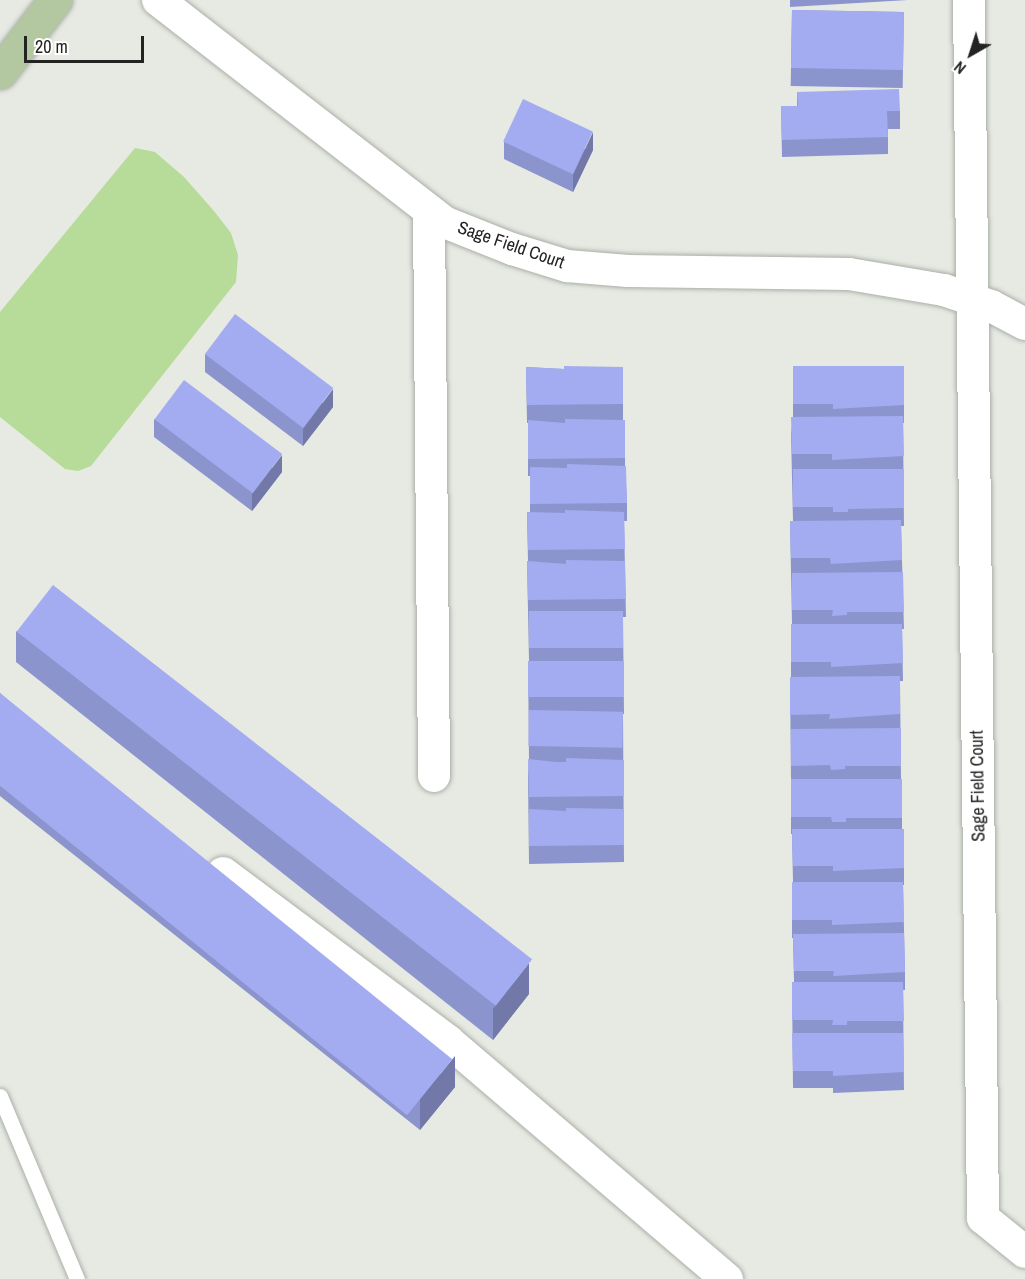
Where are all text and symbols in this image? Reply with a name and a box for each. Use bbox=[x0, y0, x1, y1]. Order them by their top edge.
scale bar bbox=[27, 24, 147, 62]
north arrow bbox=[941, 24, 1001, 84]
text: 20 m bbox=[35, 34, 68, 59]
text: N bbox=[949, 56, 970, 80]
street label: Sage Field Court bbox=[455, 217, 567, 273]
street label: Sage Field Court bbox=[966, 730, 990, 842]

